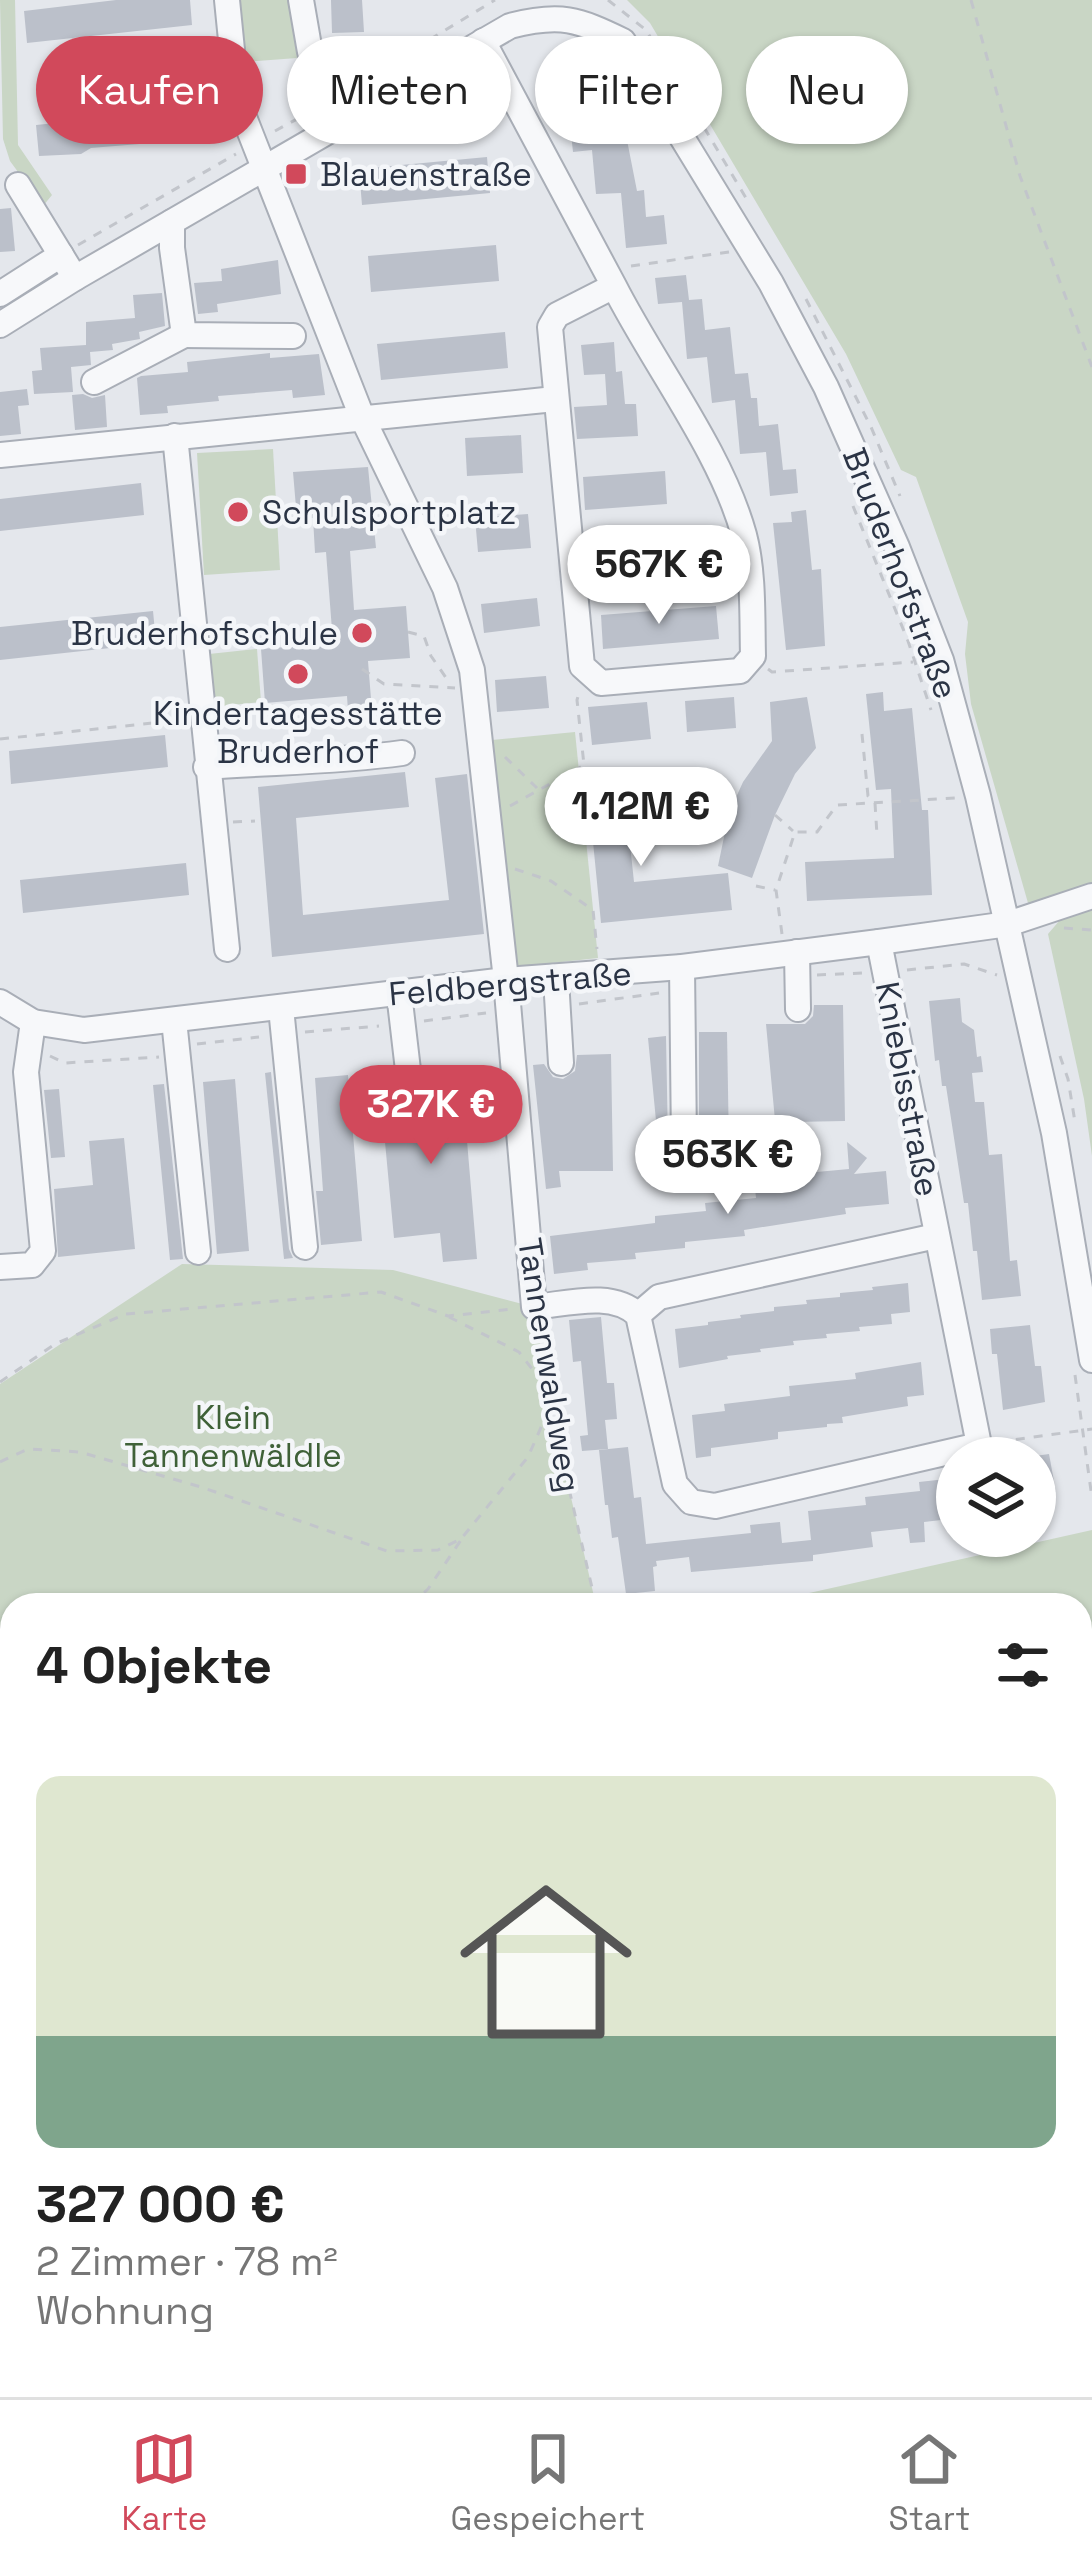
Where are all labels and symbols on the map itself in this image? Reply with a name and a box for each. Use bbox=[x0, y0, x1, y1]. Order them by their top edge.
place label: Blauenstraße bbox=[320, 154, 532, 196]
marker: Blauenstraße bbox=[283, 161, 309, 187]
street label: Bruderhofstraße bbox=[833, 442, 967, 705]
place label: Schulsportplatz bbox=[262, 492, 517, 534]
marker: Schulsportplatz bbox=[225, 499, 251, 525]
pin: 567K € bbox=[561, 525, 757, 627]
place label: Bruderhofschule bbox=[71, 613, 338, 655]
marker: Bruderhofschule bbox=[349, 620, 375, 646]
marker: Kindertagesstätte Bruderhof bbox=[285, 661, 311, 687]
place label: Kindertagesstätte Bruderhof bbox=[153, 693, 443, 773]
pin: 1.12M € bbox=[530, 767, 752, 869]
street label: Feldbergstraße bbox=[387, 952, 633, 1016]
street label: Kniebisstraße bbox=[866, 978, 948, 1200]
pin: 327K € bbox=[333, 1065, 529, 1167]
pin: 563K € bbox=[630, 1115, 826, 1217]
street label: Tannenwaldweg bbox=[508, 1235, 590, 1495]
park label: Klein Tannenwäldle bbox=[124, 1397, 342, 1477]

